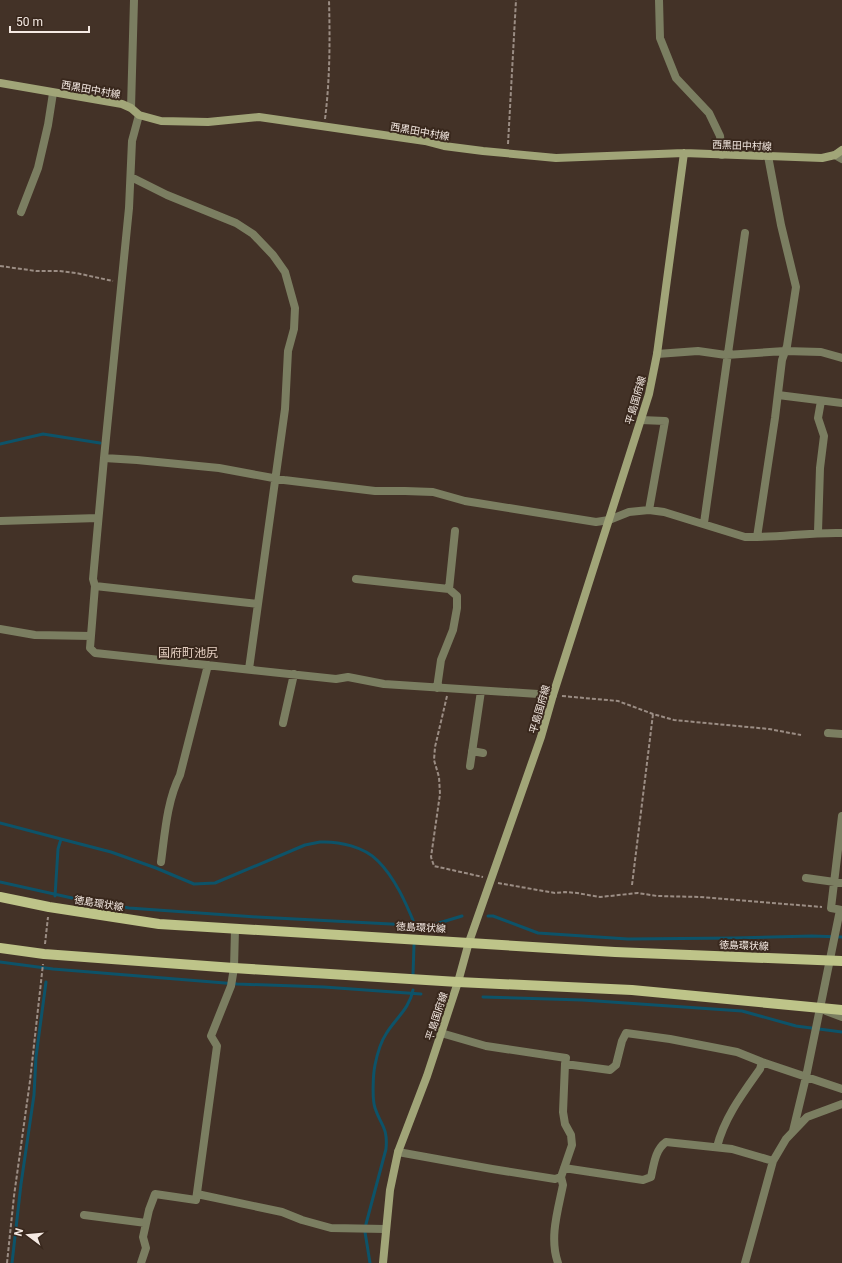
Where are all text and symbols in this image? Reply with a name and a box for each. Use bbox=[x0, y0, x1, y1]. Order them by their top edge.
scale bar bbox=[10, 8, 89, 34]
text: 50 m bbox=[16, 15, 43, 29]
street label: 西黒田中村線 bbox=[60, 79, 121, 100]
street label: 西黒田中村線 bbox=[389, 121, 450, 142]
street label: 西黒田中村線 bbox=[712, 139, 772, 152]
street label: 平島国府線 bbox=[623, 375, 648, 426]
district label: 国府町池尻 bbox=[158, 646, 218, 660]
street label: 平島国府線 bbox=[527, 684, 552, 735]
street label: 徳島環状線 bbox=[73, 894, 124, 913]
street label: 徳島環状線 bbox=[396, 921, 446, 934]
street label: 徳島環状線 bbox=[719, 939, 769, 952]
street label: 平島国府線 bbox=[424, 991, 449, 1042]
north arrow bbox=[8, 1215, 48, 1255]
text: N bbox=[12, 1227, 26, 1238]

